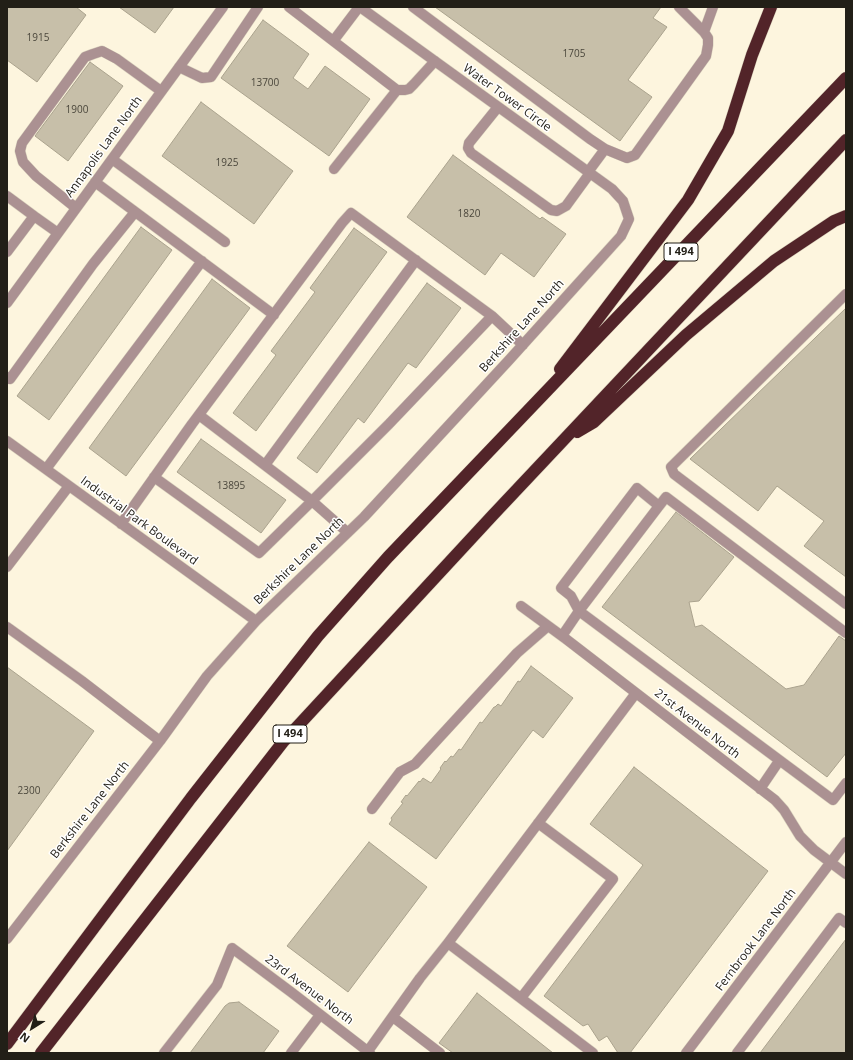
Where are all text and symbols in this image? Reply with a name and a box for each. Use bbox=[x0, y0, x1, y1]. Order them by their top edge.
house number: 1915 bbox=[27, 32, 49, 44]
house number: 1705 bbox=[563, 48, 585, 60]
street label: Water Tower Circle bbox=[460, 61, 554, 135]
house number: 13700 bbox=[251, 77, 279, 89]
street label: Annapolis Lane North bbox=[63, 94, 145, 200]
house number: 1900 bbox=[66, 104, 88, 116]
house number: 1925 bbox=[216, 157, 238, 169]
house number: 1820 bbox=[458, 208, 480, 220]
road number: I 494 bbox=[664, 243, 698, 261]
street label: Berkshire Lane North bbox=[477, 277, 567, 375]
street label: Industrial Park Boulevard bbox=[78, 474, 200, 568]
house number: 13895 bbox=[217, 480, 245, 492]
street label: Berkshire Lane North bbox=[251, 514, 347, 608]
street label: 21st Avenue North bbox=[651, 686, 743, 762]
road number: I 494 bbox=[273, 725, 307, 743]
street label: Berkshire Lane North bbox=[48, 758, 132, 862]
house number: 2300 bbox=[18, 785, 40, 797]
street label: Fernbrook Lane North bbox=[713, 886, 799, 994]
street label: 23rd Avenue North bbox=[262, 952, 356, 1028]
north arrow bbox=[12, 1008, 52, 1048]
text: N bbox=[16, 1029, 33, 1047]

